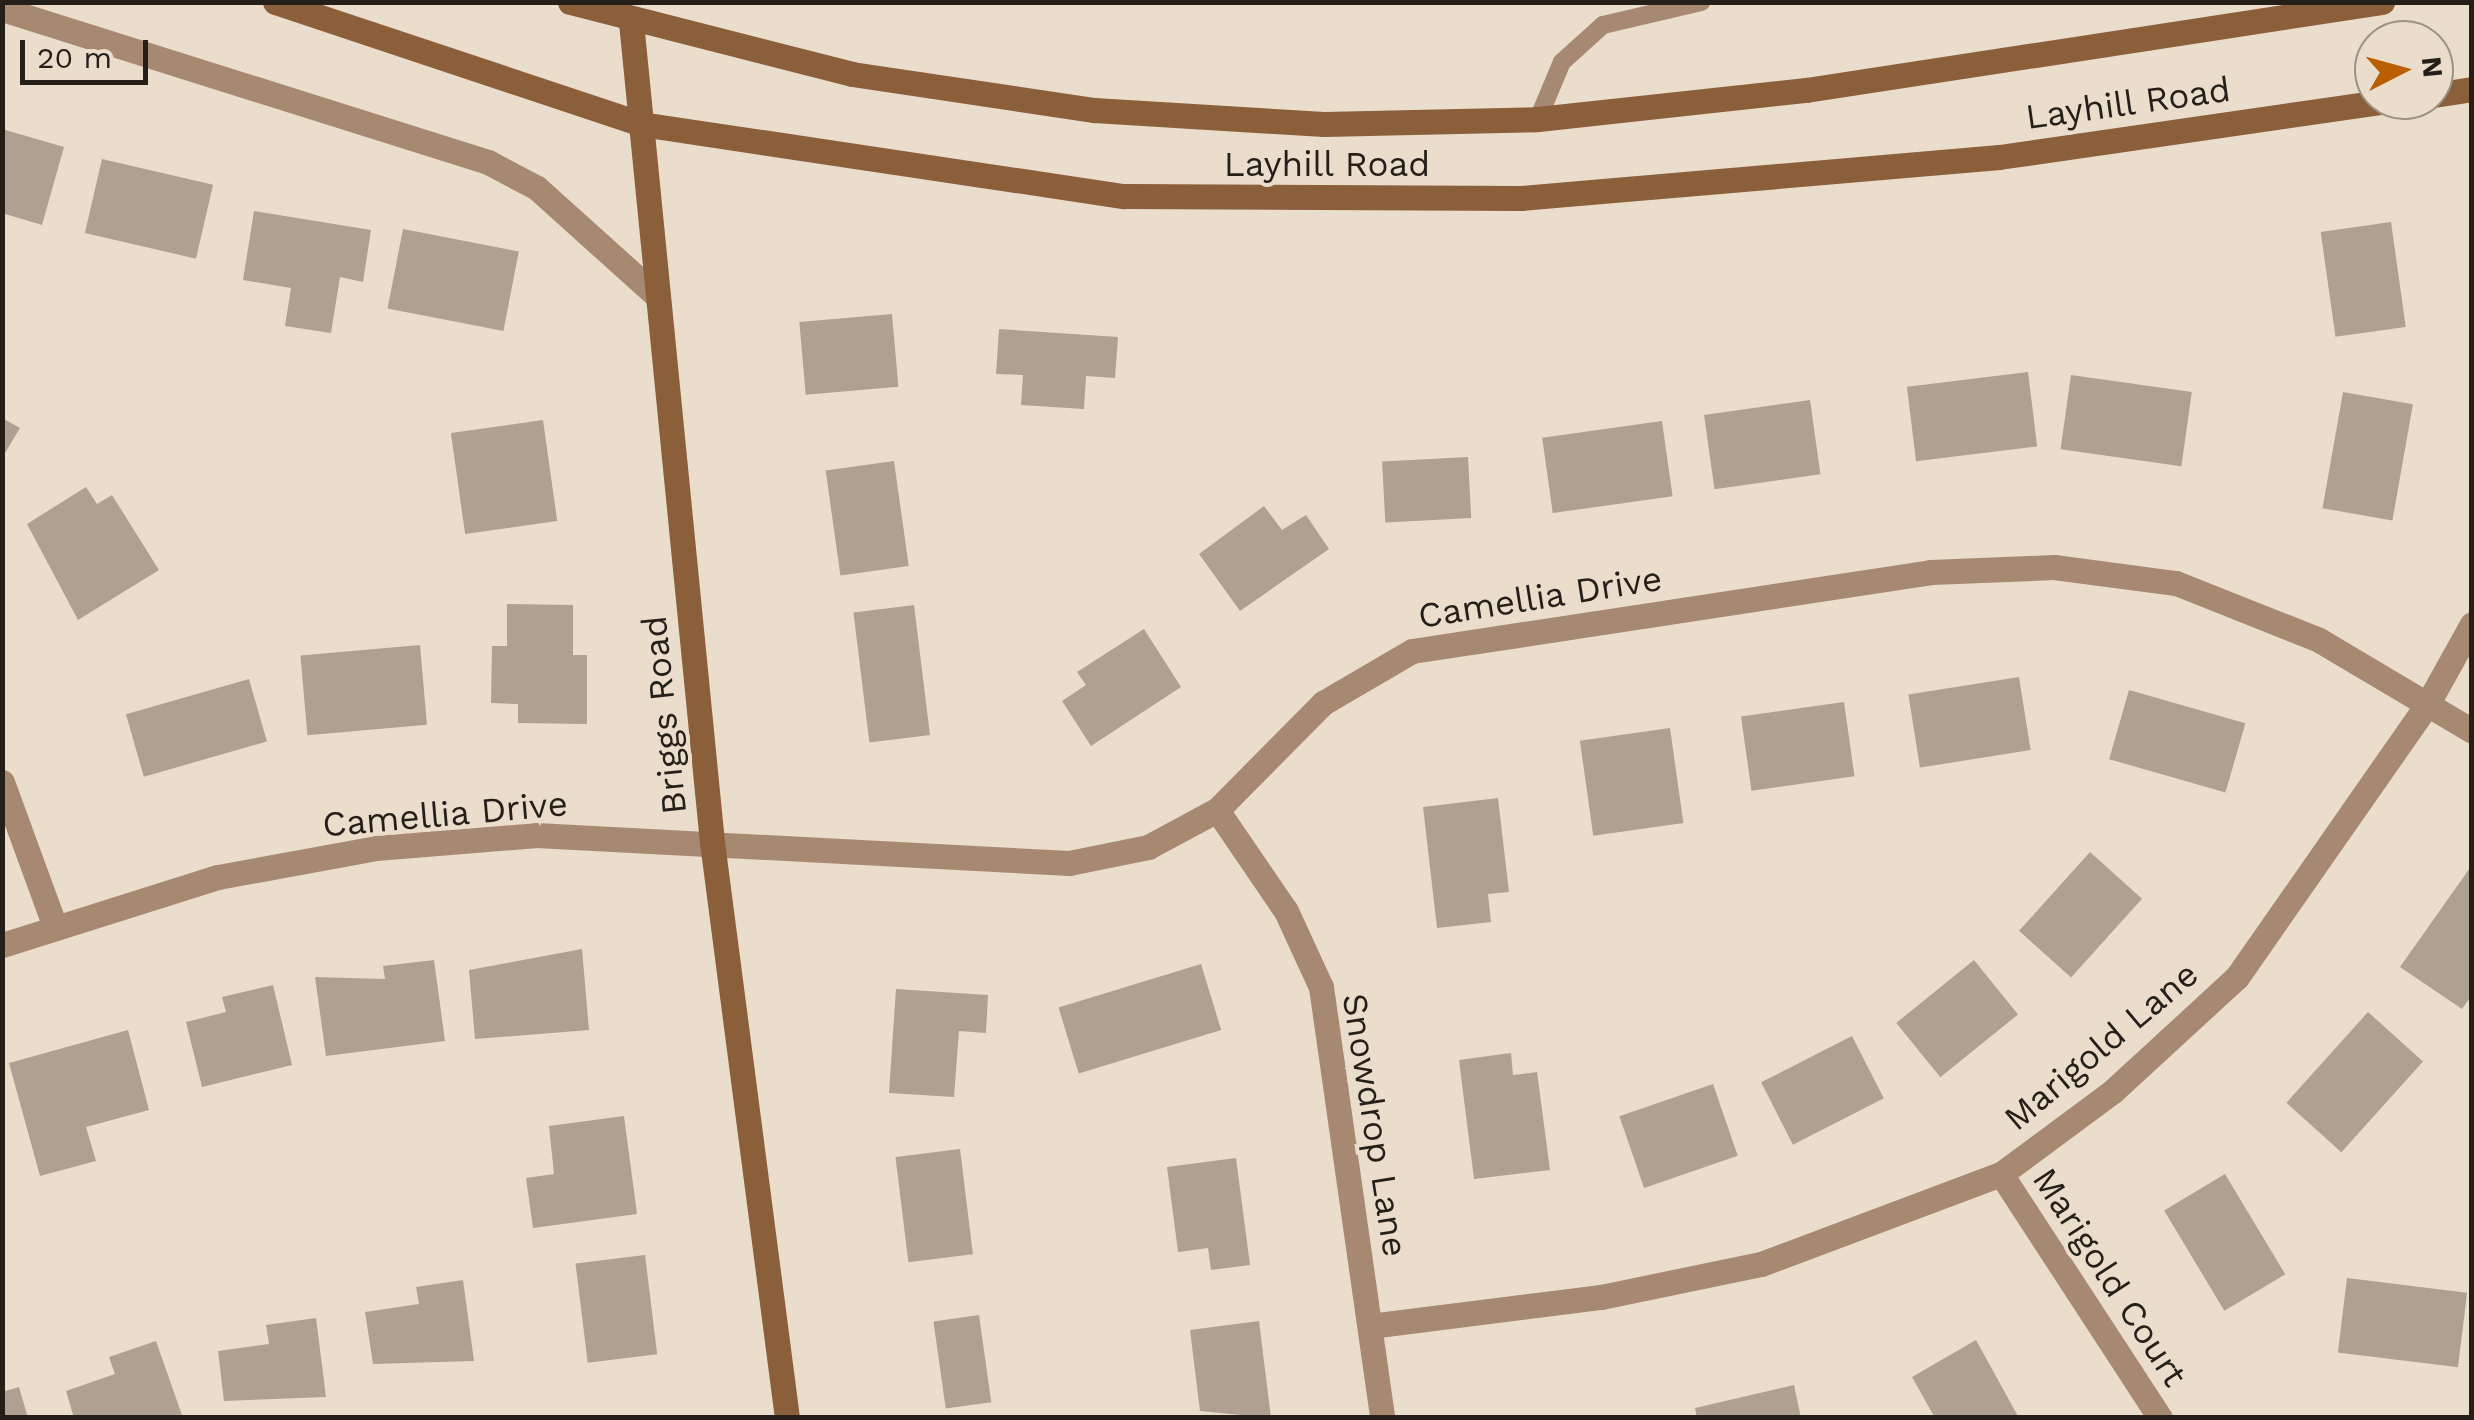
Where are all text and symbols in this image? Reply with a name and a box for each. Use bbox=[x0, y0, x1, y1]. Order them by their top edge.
scale bar bbox=[25, 20, 152, 82]
north arrow bbox=[2354, 20, 2454, 120]
text: 20 m bbox=[37, 40, 112, 75]
text: N bbox=[2415, 55, 2450, 79]
street label: Layhill Road bbox=[2022, 68, 2234, 138]
street label: Layhill Road bbox=[1223, 143, 1431, 185]
street label: Camellia Drive bbox=[1415, 557, 1665, 637]
street label: Briggs Road bbox=[633, 614, 695, 816]
street label: Camellia Drive bbox=[320, 782, 570, 846]
street label: Marigold Lane bbox=[1996, 953, 2206, 1139]
street label: Snowdrop Lane bbox=[1333, 990, 1417, 1260]
street label: Marigold Court bbox=[2024, 1160, 2196, 1394]

